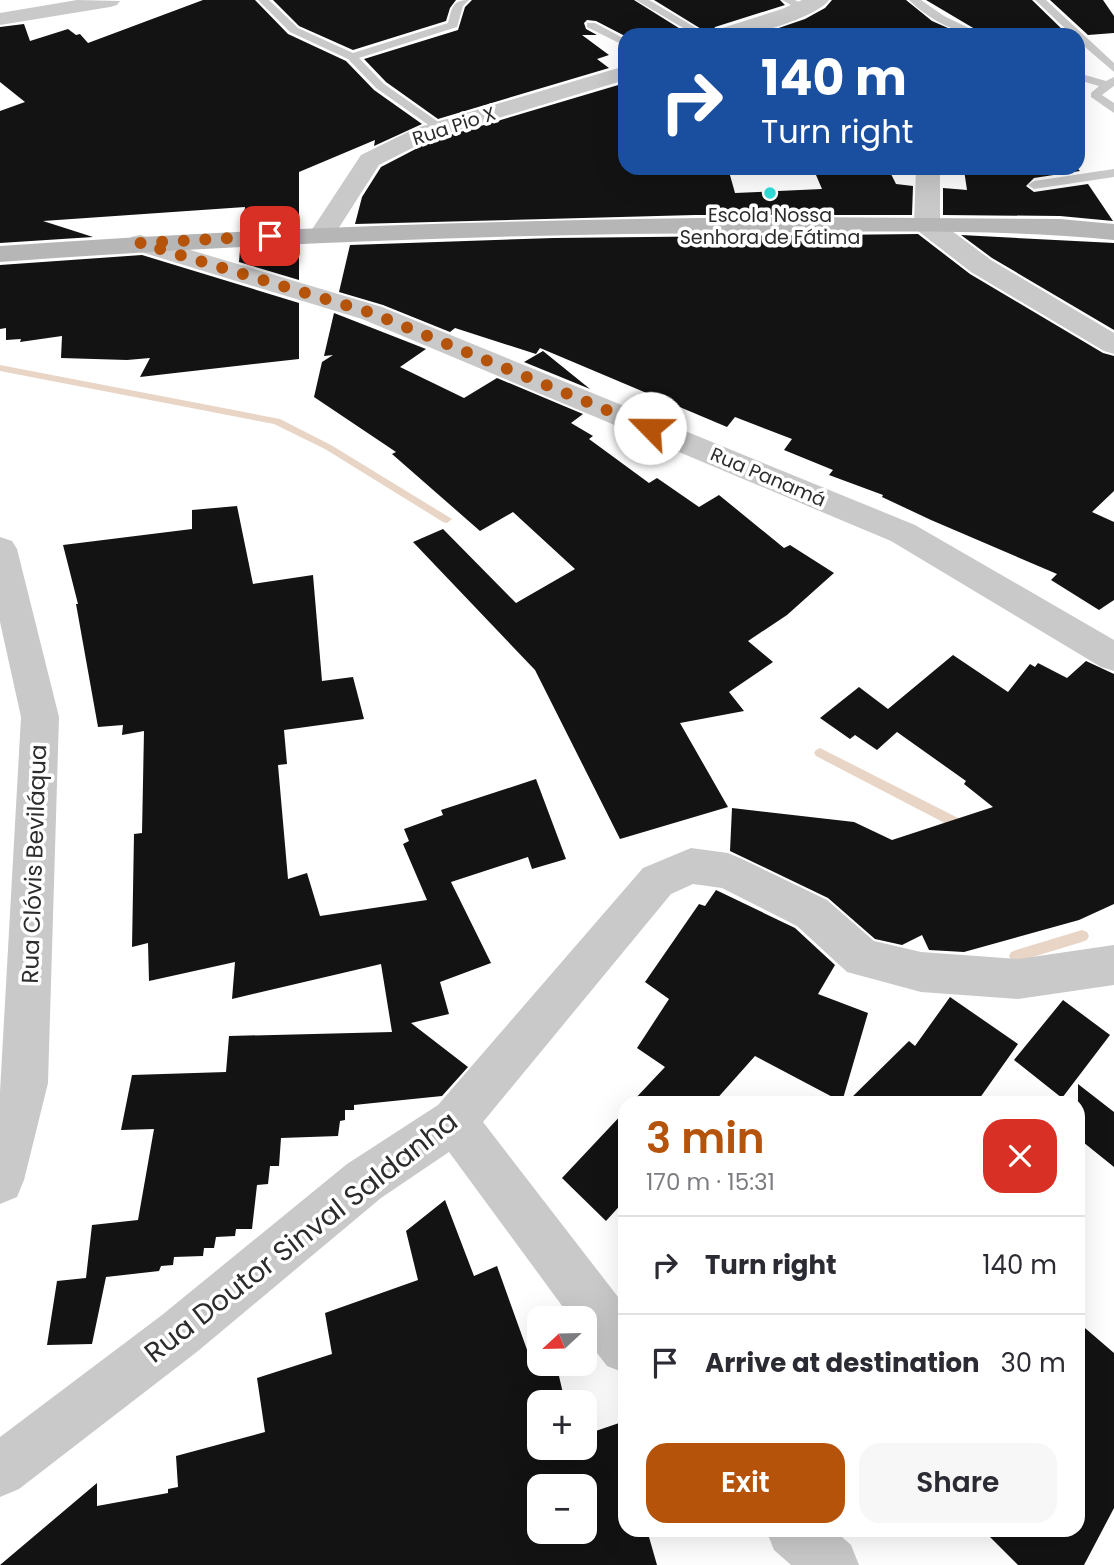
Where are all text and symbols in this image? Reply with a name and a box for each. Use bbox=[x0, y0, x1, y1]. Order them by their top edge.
text: 140 m bbox=[761, 44, 907, 112]
icon: right bbox=[646, 56, 737, 147]
street label: Rua Pio X bbox=[409, 100, 499, 152]
text: Turn right bbox=[761, 109, 913, 154]
marker: Escola Nossa Senhora de Fátima bbox=[762, 185, 778, 201]
place label: Escola Nossa Senhora de Fátima bbox=[680, 202, 860, 251]
pin bbox=[240, 206, 300, 266]
icon: arrive bbox=[251, 217, 289, 255]
position arrow bbox=[613, 391, 687, 465]
street label: Rua Panamá bbox=[706, 441, 830, 513]
street label: Rua Clóvis Beviláqua bbox=[14, 744, 54, 984]
street label: Rua Doutor Sinval Saldanha bbox=[136, 1102, 466, 1372]
text: 3 min bbox=[646, 1109, 765, 1168]
button: close bbox=[983, 1119, 1057, 1193]
text: 170 m · 15:31 bbox=[646, 1166, 775, 1198]
icon: right bbox=[646, 1246, 684, 1284]
text: Turn right bbox=[705, 1247, 837, 1283]
text: 140 m bbox=[982, 1247, 1057, 1283]
north arrow bbox=[527, 1306, 597, 1376]
map controls bbox=[527, 1306, 597, 1544]
icon: arrive bbox=[646, 1344, 684, 1382]
text: Arrive at destination bbox=[705, 1345, 980, 1381]
text: 30 m bbox=[1001, 1345, 1066, 1381]
button: + bbox=[527, 1390, 597, 1460]
button: Exit bbox=[646, 1443, 845, 1523]
button: Share bbox=[859, 1443, 1057, 1523]
button: − bbox=[527, 1474, 597, 1544]

